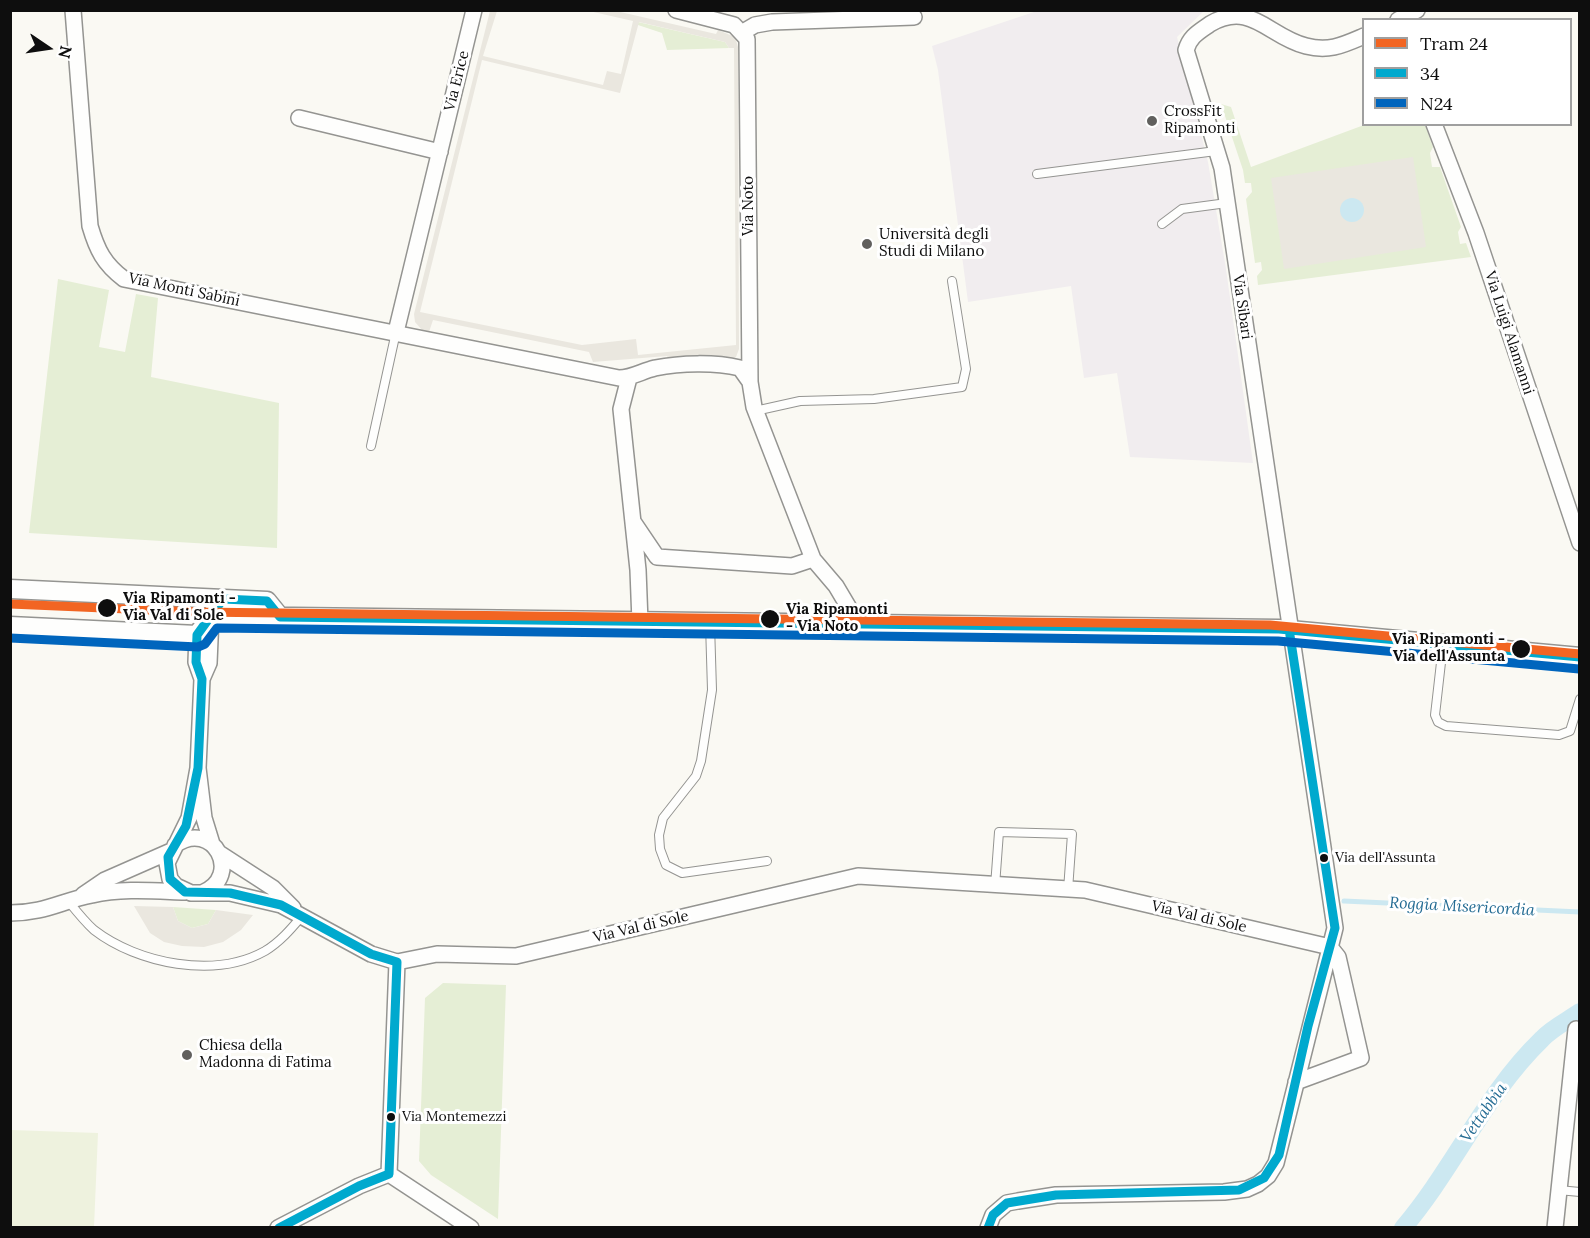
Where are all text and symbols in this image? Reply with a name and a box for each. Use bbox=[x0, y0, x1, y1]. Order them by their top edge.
north arrow bbox=[18, 18, 78, 78]
legend bbox=[1362, 18, 1572, 126]
text: Tram 24 bbox=[1420, 32, 1488, 55]
text: N bbox=[54, 44, 77, 60]
street label: Via Erice bbox=[441, 49, 473, 113]
text: 34 bbox=[1420, 62, 1440, 85]
text: N24 bbox=[1420, 92, 1453, 115]
place label: CrossFit Ripamonti bbox=[1164, 103, 1236, 138]
marker: CrossFit Ripamonti bbox=[1145, 114, 1159, 128]
street label: Via Noto bbox=[740, 176, 758, 236]
place label: Università degli Studi di Milano bbox=[879, 226, 989, 261]
marker: Università degli Studi di Milano bbox=[860, 237, 874, 251]
street label: Via Monti Sabini bbox=[127, 269, 241, 311]
street label: Via Luigi Alamanni bbox=[1481, 269, 1537, 397]
street label: Via Sibari bbox=[1229, 273, 1255, 341]
place label: Via Ripamonti - Via Val di Sole bbox=[123, 590, 236, 625]
marker: Via Ripamonti - Via Val di Sole bbox=[96, 597, 118, 619]
place label: Via Ripamonti - Via Noto bbox=[786, 601, 888, 636]
marker: Via Ripamonti - Via Noto bbox=[759, 608, 781, 630]
place label: Via Ripamonti - Via dell'Assunta bbox=[1392, 631, 1505, 666]
marker: Via Ripamonti - Via dell'Assunta bbox=[1510, 638, 1532, 660]
place label: Via dell'Assunta bbox=[1335, 850, 1436, 866]
marker: Via dell'Assunta bbox=[1318, 852, 1330, 864]
water label: Roggia Misericordia bbox=[1389, 894, 1535, 920]
street label: Via Val di Sole bbox=[1150, 897, 1248, 937]
street label: Via Val di Sole bbox=[592, 907, 690, 947]
place label: Chiesa della Madonna di Fatima bbox=[199, 1037, 332, 1072]
marker: Chiesa della Madonna di Fatima bbox=[180, 1048, 194, 1062]
water label: Vettabbia bbox=[1457, 1080, 1511, 1146]
place label: Via Montemezzi bbox=[402, 1109, 506, 1125]
marker: Via Montemezzi bbox=[385, 1111, 397, 1123]

